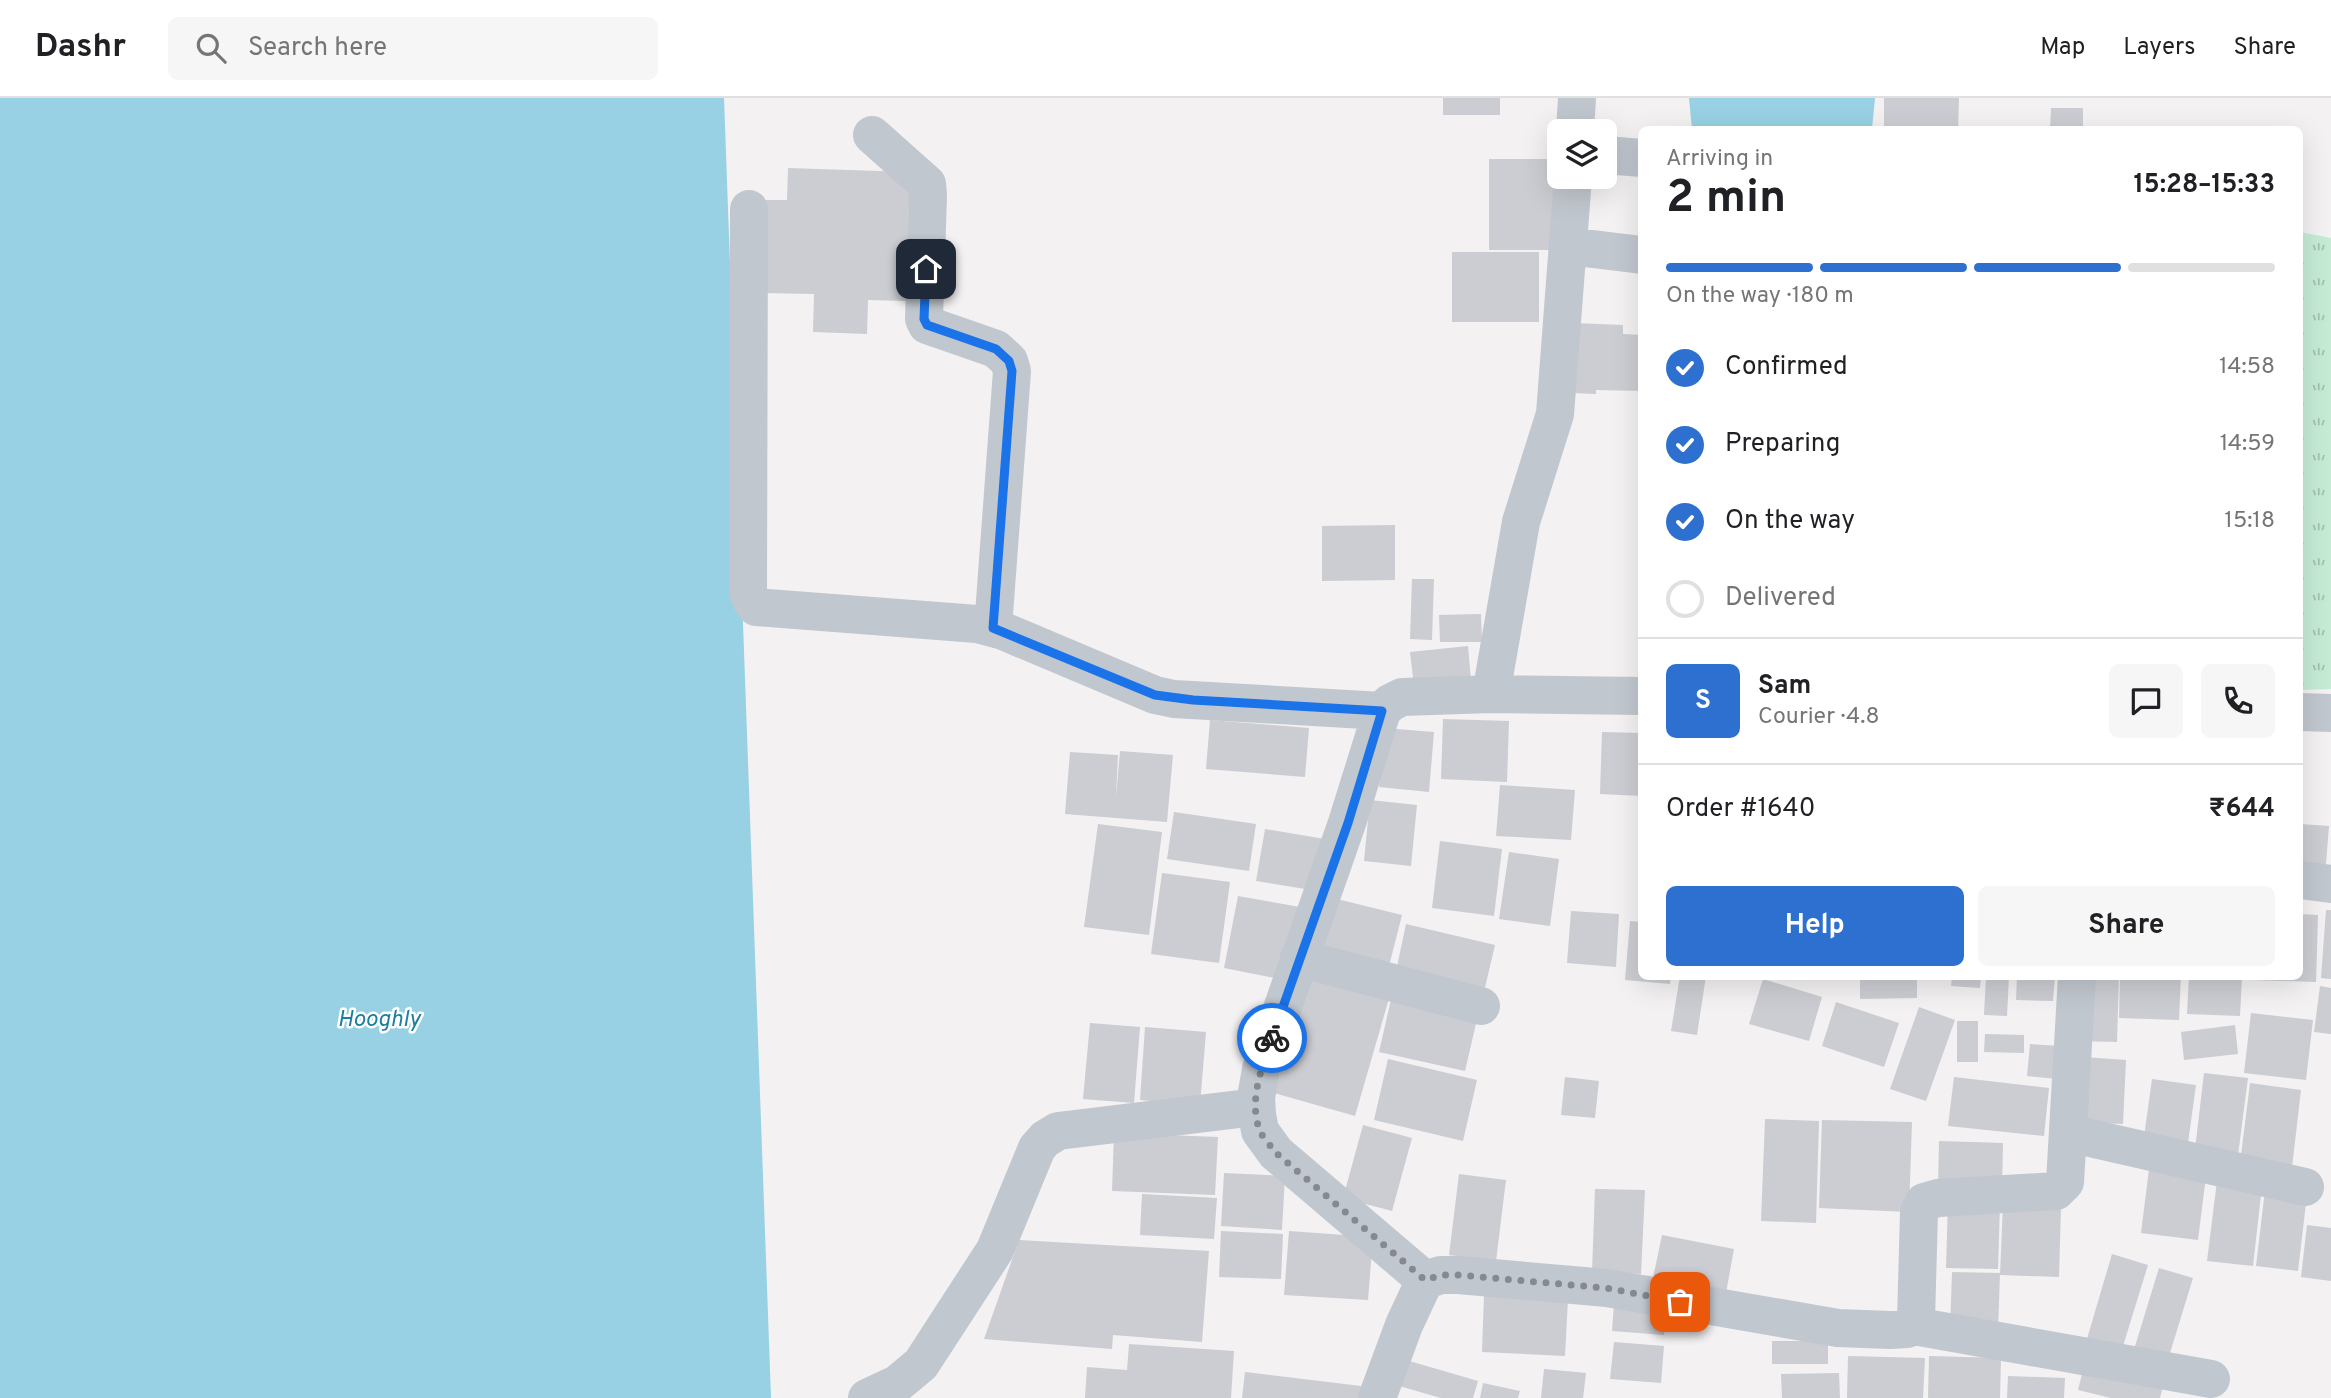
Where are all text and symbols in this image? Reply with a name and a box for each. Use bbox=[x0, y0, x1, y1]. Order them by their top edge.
search box bbox=[168, 17, 658, 80]
text: Dashr bbox=[35, 27, 126, 69]
icon: search bbox=[192, 29, 230, 67]
text: Search here bbox=[248, 32, 387, 65]
text: Map bbox=[2040, 33, 2085, 63]
text: Layers bbox=[2123, 33, 2195, 63]
text: Share bbox=[2233, 33, 2296, 63]
map controls bbox=[1547, 119, 1617, 189]
button: layers bbox=[1547, 119, 1617, 189]
text: Arriving in bbox=[1666, 145, 1773, 174]
text: 15:28–15:33 bbox=[2133, 169, 2275, 202]
text: 2 min bbox=[1666, 170, 1786, 229]
pin bbox=[896, 239, 956, 299]
icon: home bbox=[907, 250, 945, 288]
text: On the way · 180 m bbox=[1666, 282, 1854, 311]
icon: check bbox=[1666, 349, 1704, 387]
text: Confirmed bbox=[1725, 351, 1848, 384]
text: 14:58 bbox=[2219, 353, 2275, 382]
icon: check bbox=[1666, 426, 1704, 464]
text: Preparing bbox=[1725, 428, 1840, 461]
text: 14:59 bbox=[2220, 430, 2275, 459]
icon: check bbox=[1666, 503, 1704, 541]
text: On the way bbox=[1725, 505, 1855, 538]
text: 15:18 bbox=[2224, 507, 2275, 536]
text: Delivered bbox=[1725, 582, 1836, 615]
button: chat bbox=[2109, 664, 2183, 738]
button: phone bbox=[2201, 664, 2275, 738]
text: Sam bbox=[1758, 670, 1811, 703]
text: S bbox=[1695, 685, 1711, 718]
text: Courier · 4.8 bbox=[1758, 703, 1879, 732]
text: Order #1640 bbox=[1666, 793, 1815, 826]
text: ₹644 bbox=[2209, 793, 2275, 826]
button: Help bbox=[1666, 886, 1964, 966]
button: Share bbox=[1978, 886, 2275, 966]
courier bbox=[1237, 1003, 1307, 1073]
water label: Hooghly bbox=[338, 1006, 423, 1035]
icon: bike bbox=[1253, 1019, 1291, 1057]
pin bbox=[1650, 1272, 1710, 1332]
icon: bag bbox=[1661, 1283, 1699, 1321]

